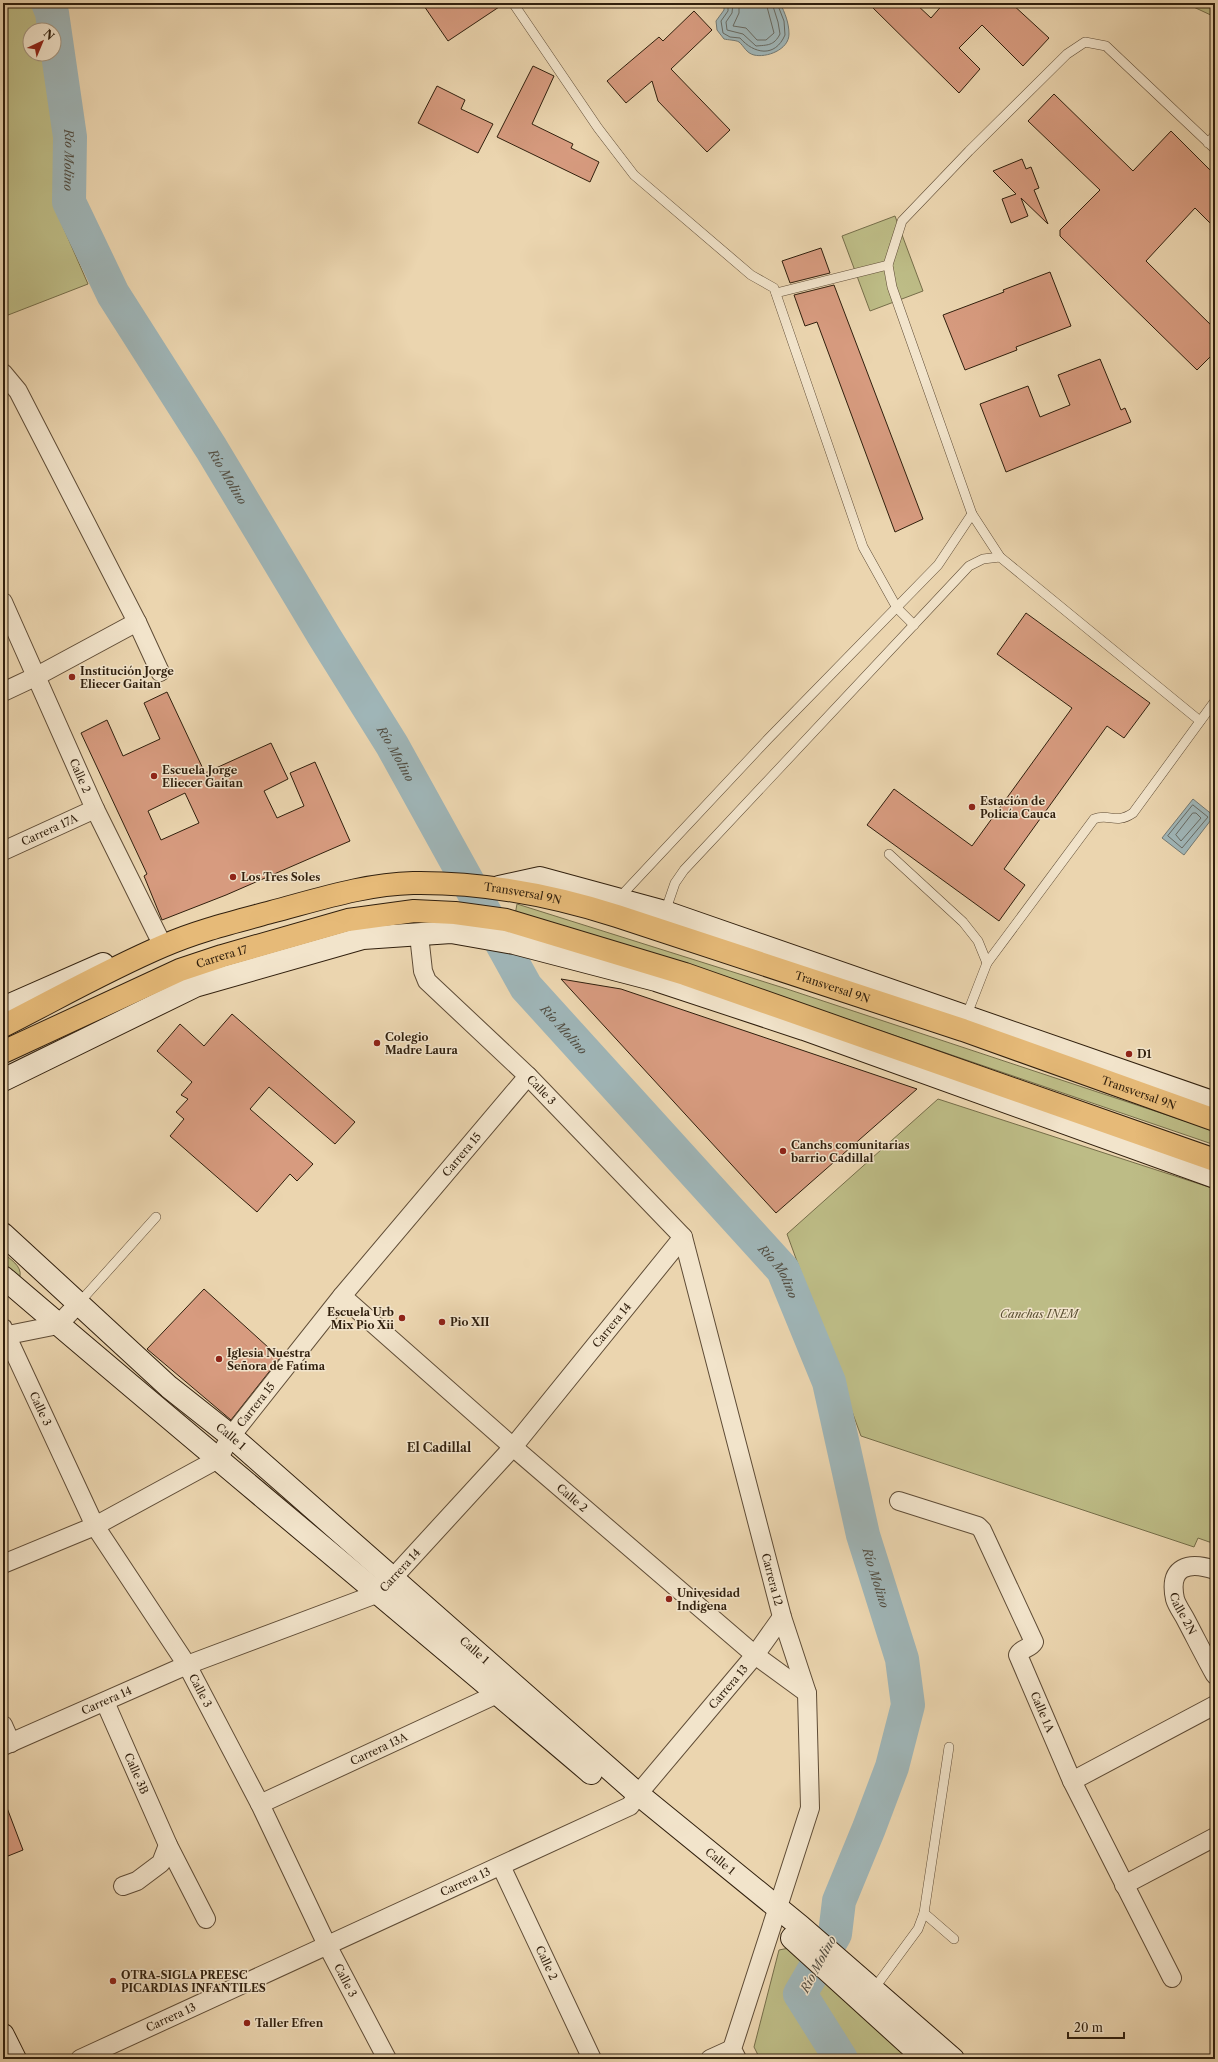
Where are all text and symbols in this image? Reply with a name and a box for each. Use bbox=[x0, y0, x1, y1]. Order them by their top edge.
north arrow bbox=[22, 22, 62, 62]
text: N bbox=[41, 26, 58, 43]
water label: Río Molino bbox=[61, 127, 78, 191]
water label: Río Molino bbox=[205, 445, 251, 507]
place label: Institución Jorge Eliecer Gaitan bbox=[80, 664, 174, 691]
marker: Institución Jorge Eliecer Gaitan bbox=[67, 672, 77, 682]
water label: Río Molino bbox=[374, 722, 418, 784]
street label: Calle 2 bbox=[66, 756, 94, 795]
place label: Escuela Jorge Eliecer Gaitan bbox=[162, 763, 243, 790]
marker: Escuela Jorge Eliecer Gaitan bbox=[149, 771, 159, 781]
place label: Estación de Policía Cauca bbox=[980, 794, 1057, 821]
marker: Estación de Policía Cauca bbox=[967, 802, 977, 812]
street label: Carrera 17A bbox=[19, 811, 81, 849]
place label: Los Tres Soles bbox=[241, 870, 320, 884]
marker: Los Tres Soles bbox=[228, 872, 238, 882]
street label: Transversal 9N bbox=[483, 880, 563, 907]
street label: Carrera 17 bbox=[194, 942, 250, 971]
street label: Transversal 9N bbox=[793, 968, 872, 1006]
water label: Río Molino bbox=[537, 1000, 591, 1057]
place label: Colegio Madre Laura bbox=[385, 1030, 458, 1057]
marker: Colegio Madre Laura bbox=[372, 1038, 382, 1048]
place label: D1 bbox=[1137, 1047, 1152, 1061]
marker: D1 bbox=[1124, 1049, 1134, 1059]
street label: Calle 3 bbox=[524, 1072, 559, 1108]
street label: Transversal 9N bbox=[1099, 1073, 1178, 1113]
street label: Carrera 15 bbox=[439, 1130, 484, 1179]
place label: Canchs comunitarias barrio Cadillal bbox=[790, 1138, 910, 1165]
marker: Canchs comunitarias barrio Cadillal bbox=[778, 1146, 788, 1156]
water label: Río Molino bbox=[755, 1240, 801, 1301]
street label: Carrera 14 bbox=[589, 1300, 634, 1350]
place label: Escuela Urb Mix Pio Xii bbox=[327, 1305, 394, 1332]
park label: Canchas INEM bbox=[1000, 1307, 1080, 1321]
marker: Escuela Urb Mix Pio Xii bbox=[397, 1313, 407, 1323]
place label: Pio XII bbox=[450, 1315, 490, 1329]
marker: Pio XII bbox=[437, 1317, 447, 1327]
place label: Iglesia Nuestra Señora de Fatima bbox=[227, 1346, 326, 1373]
marker: Iglesia Nuestra Señora de Fatima bbox=[214, 1354, 224, 1364]
street label: Carrera 15 bbox=[234, 1379, 278, 1430]
street label: Calle 3 bbox=[27, 1389, 54, 1428]
street label: Calle 1 bbox=[213, 1420, 249, 1453]
district label: El Cadillal bbox=[407, 1440, 471, 1455]
street label: Calle 2 bbox=[554, 1481, 590, 1515]
water label: Río Molino bbox=[860, 1545, 893, 1610]
street label: Carrera 14 bbox=[377, 1546, 423, 1595]
street label: Carrera 12 bbox=[759, 1552, 786, 1607]
place label: Univesidad Indígena bbox=[677, 1586, 741, 1613]
street label: Calle 2N bbox=[1167, 1591, 1199, 1637]
marker: Univesidad Indígena bbox=[664, 1594, 674, 1604]
street label: Calle 1 bbox=[457, 1633, 492, 1667]
street label: Carrera 13 bbox=[706, 1662, 751, 1712]
street label: Calle 3 bbox=[186, 1671, 215, 1710]
street label: Carrera 14 bbox=[79, 1683, 134, 1718]
street label: Calle 1A bbox=[1027, 1689, 1058, 1735]
street label: Carrera 13A bbox=[348, 1729, 411, 1768]
street label: Calle 3B bbox=[121, 1751, 152, 1796]
street label: Calle 1 bbox=[702, 1845, 738, 1878]
street label: Carrera 13 bbox=[438, 1864, 492, 1899]
water label: Río Molino bbox=[796, 1933, 839, 1996]
street label: Calle 2 bbox=[533, 1943, 561, 1982]
street label: Calle 3 bbox=[331, 1961, 360, 1999]
place label: OTRA-SIGLA PREESC PICARDIAS INFANTILES bbox=[121, 1968, 266, 1995]
marker: OTRA-SIGLA PREESC PICARDIAS INFANTILES bbox=[108, 1976, 118, 1986]
street label: Carrera 13 bbox=[144, 2000, 198, 2035]
scale bar bbox=[1068, 2014, 1124, 2040]
place label: Taller Efren bbox=[255, 2016, 324, 2030]
marker: Taller Efren bbox=[242, 2018, 252, 2028]
text: 20 m bbox=[1074, 2020, 1103, 2035]

